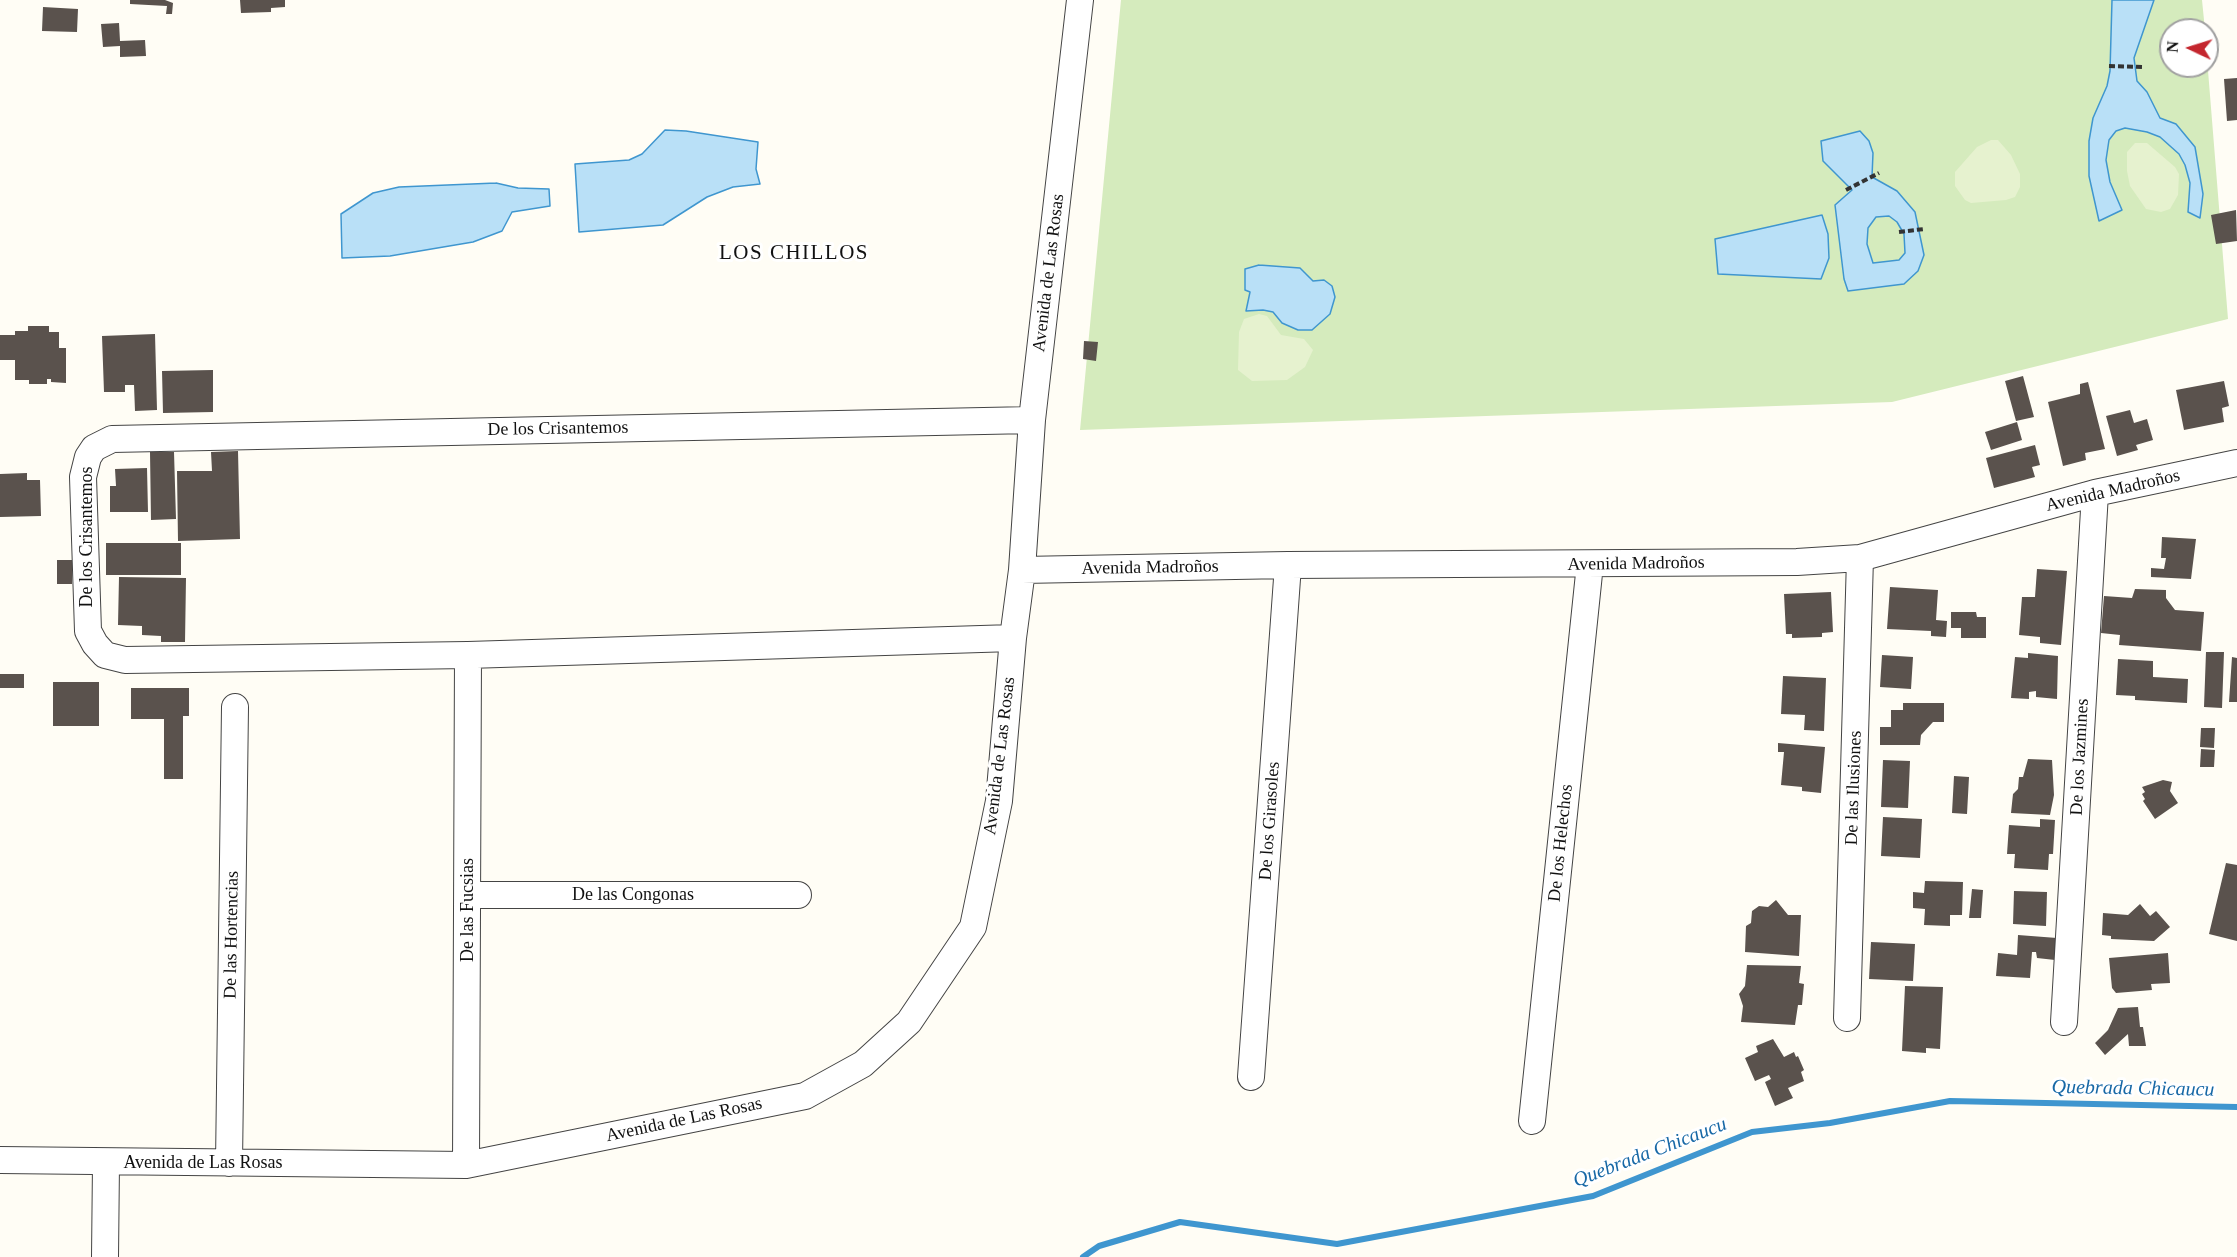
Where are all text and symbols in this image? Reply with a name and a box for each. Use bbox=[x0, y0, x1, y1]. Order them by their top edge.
north arrow bbox=[2159, 18, 2219, 78]
text: N bbox=[2164, 40, 2181, 53]
street label: Avenida de Las Rosas bbox=[1029, 193, 1069, 353]
district label: LOS CHILLOS bbox=[719, 240, 869, 266]
street label: De los Crisantemos bbox=[487, 417, 629, 441]
street label: Avenida Madroños bbox=[2044, 465, 2182, 517]
street label: De los Crisantemos bbox=[76, 467, 98, 607]
street label: Avenida Madroños bbox=[1567, 552, 1705, 576]
street label: Avenida Madroños bbox=[1081, 556, 1219, 580]
street label: Avenida de Las Rosas bbox=[980, 676, 1020, 836]
street label: De los Jazmines bbox=[2066, 698, 2094, 816]
street label: De las Ilusiones bbox=[1841, 730, 1867, 846]
street label: De los Girasoles bbox=[1255, 761, 1285, 881]
street label: De los Helechos bbox=[1544, 783, 1578, 903]
street label: De las Fucsias bbox=[457, 858, 479, 962]
street label: De las Hortencias bbox=[220, 871, 244, 999]
street label: De las Congonas bbox=[572, 884, 694, 906]
water label: Quebrada Chicaucu bbox=[2051, 1076, 2215, 1102]
street label: Avenida de Las Rosas bbox=[604, 1093, 764, 1147]
water label: Quebrada Chicaucu bbox=[1570, 1113, 1730, 1193]
street label: Avenida de Las Rosas bbox=[123, 1152, 283, 1174]

